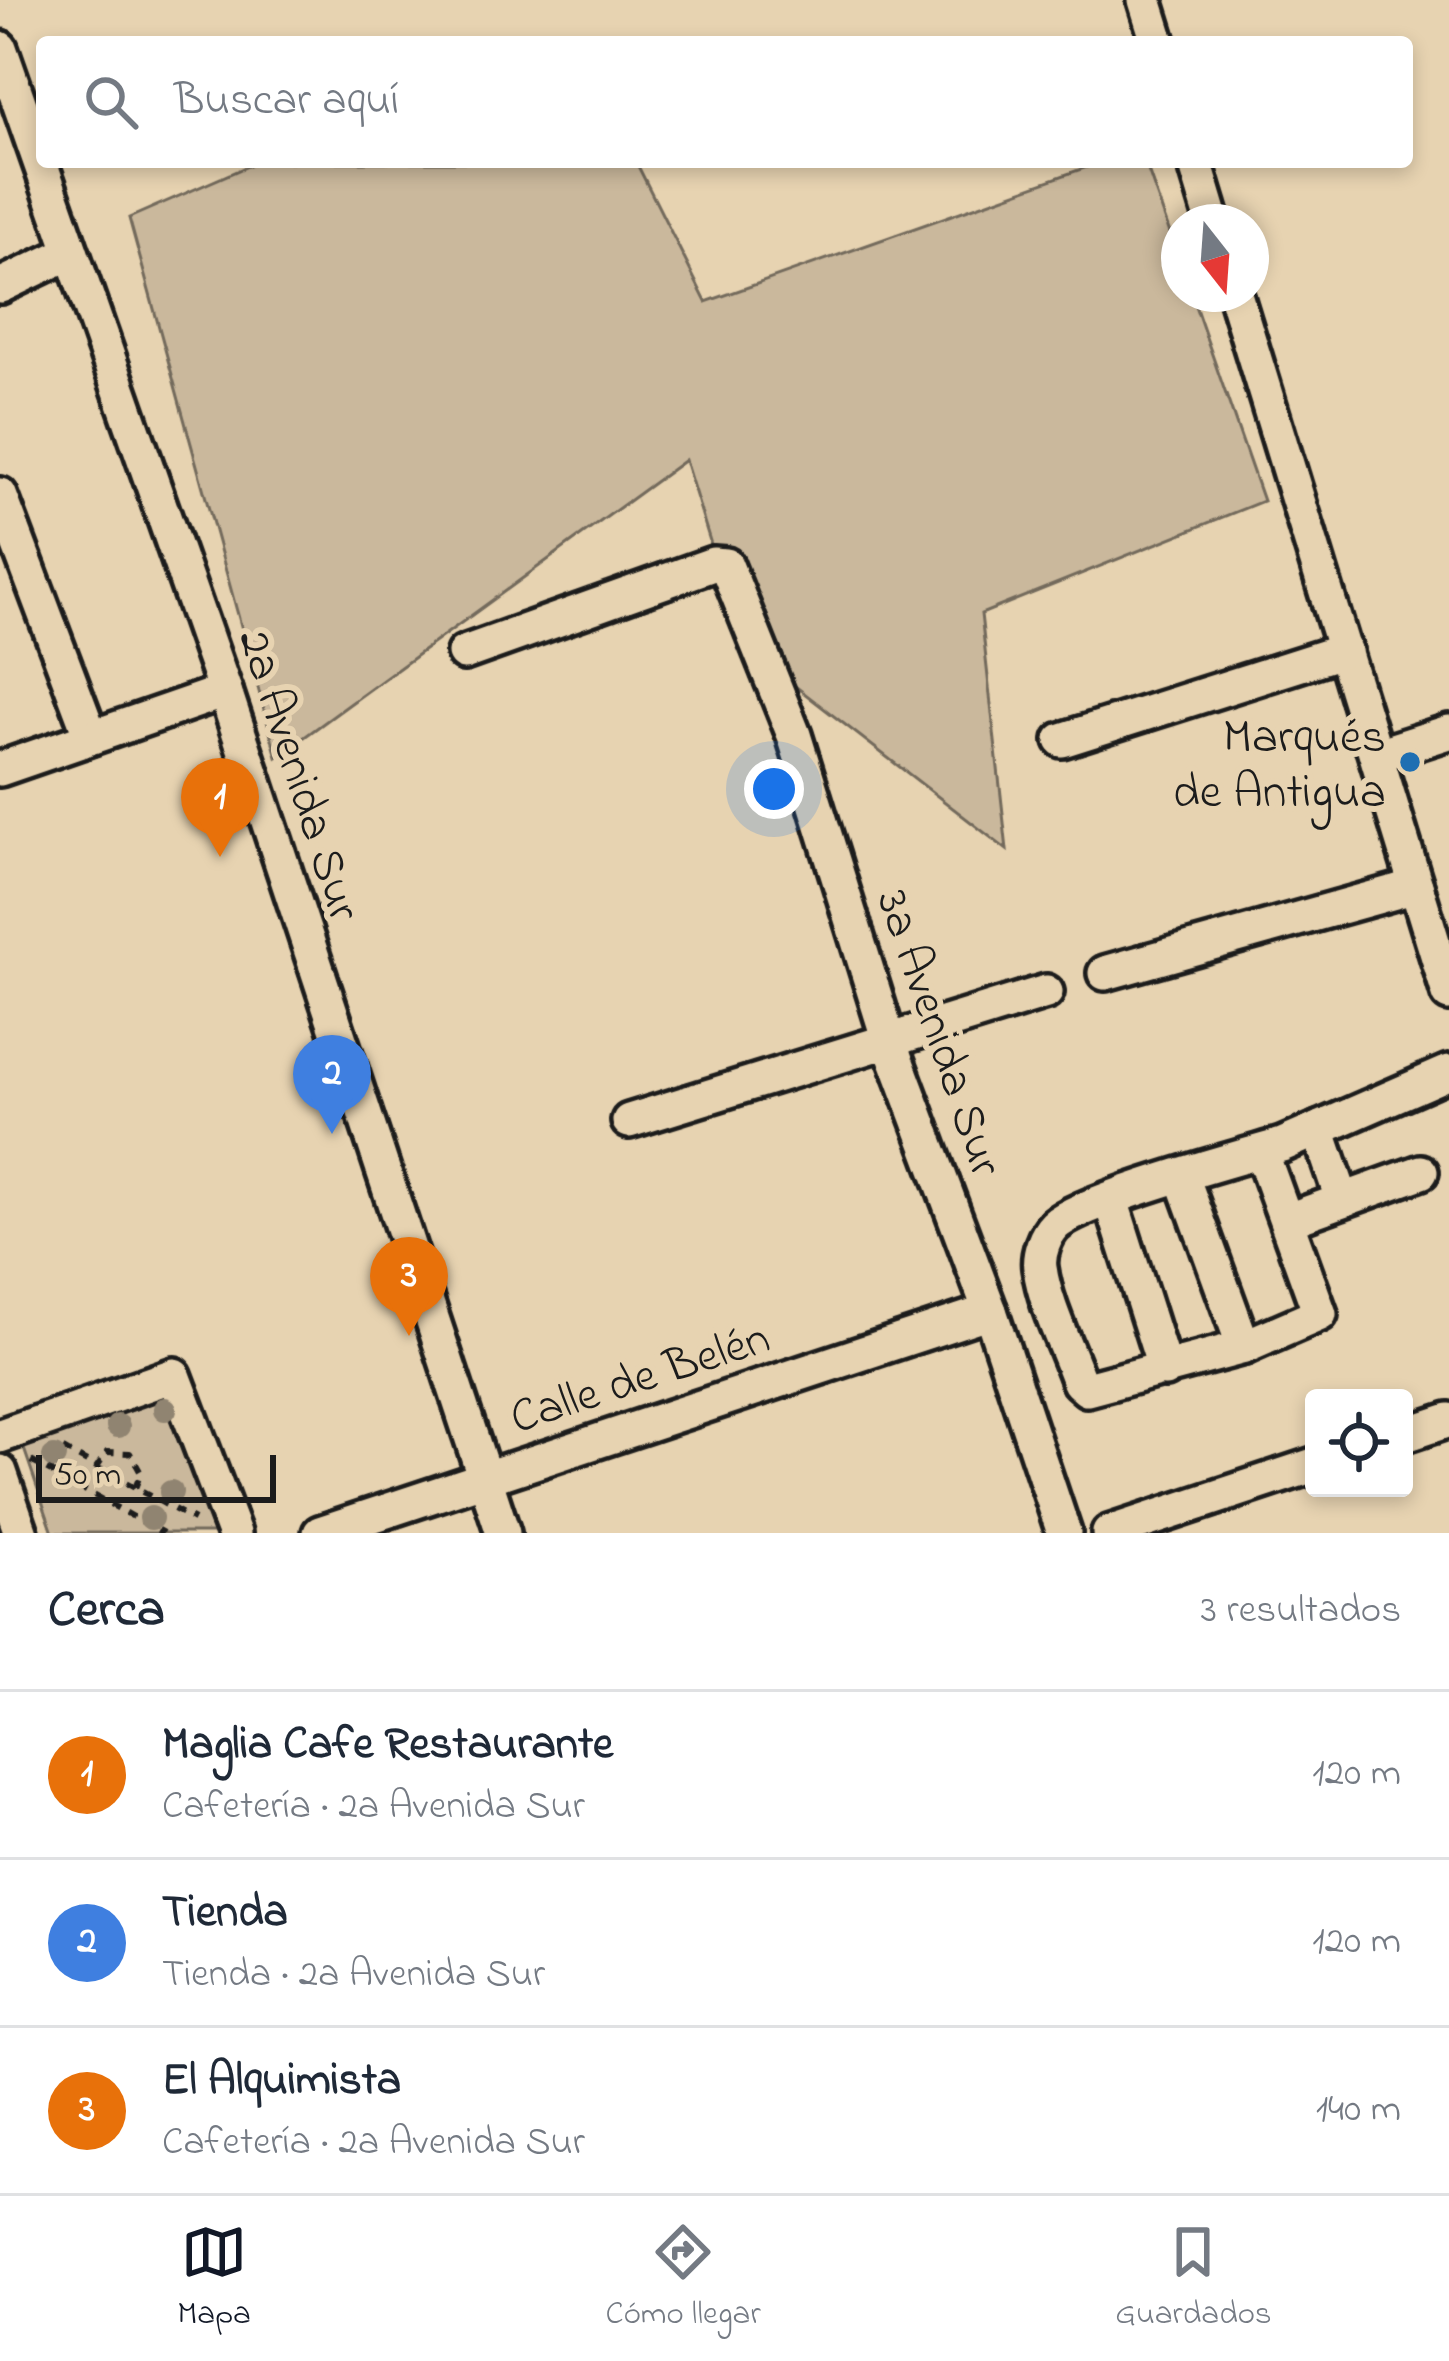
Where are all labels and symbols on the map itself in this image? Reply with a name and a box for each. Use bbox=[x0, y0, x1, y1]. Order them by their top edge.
north arrow bbox=[1161, 204, 1269, 312]
street label: 2a Avenida Sur bbox=[217, 621, 377, 931]
place label: Marqués de Antigua bbox=[1173, 704, 1386, 830]
marker: Marqués de Antigua bbox=[1397, 749, 1423, 775]
pin: 1 bbox=[181, 758, 259, 857]
your location bbox=[744, 759, 804, 819]
street label: 3a Avenida Sur bbox=[856, 881, 1019, 1186]
pin: 2 bbox=[293, 1035, 371, 1134]
pin: 3 bbox=[370, 1237, 448, 1336]
street label: Calle de Belén bbox=[502, 1305, 779, 1455]
scale bar bbox=[36, 1449, 276, 1502]

